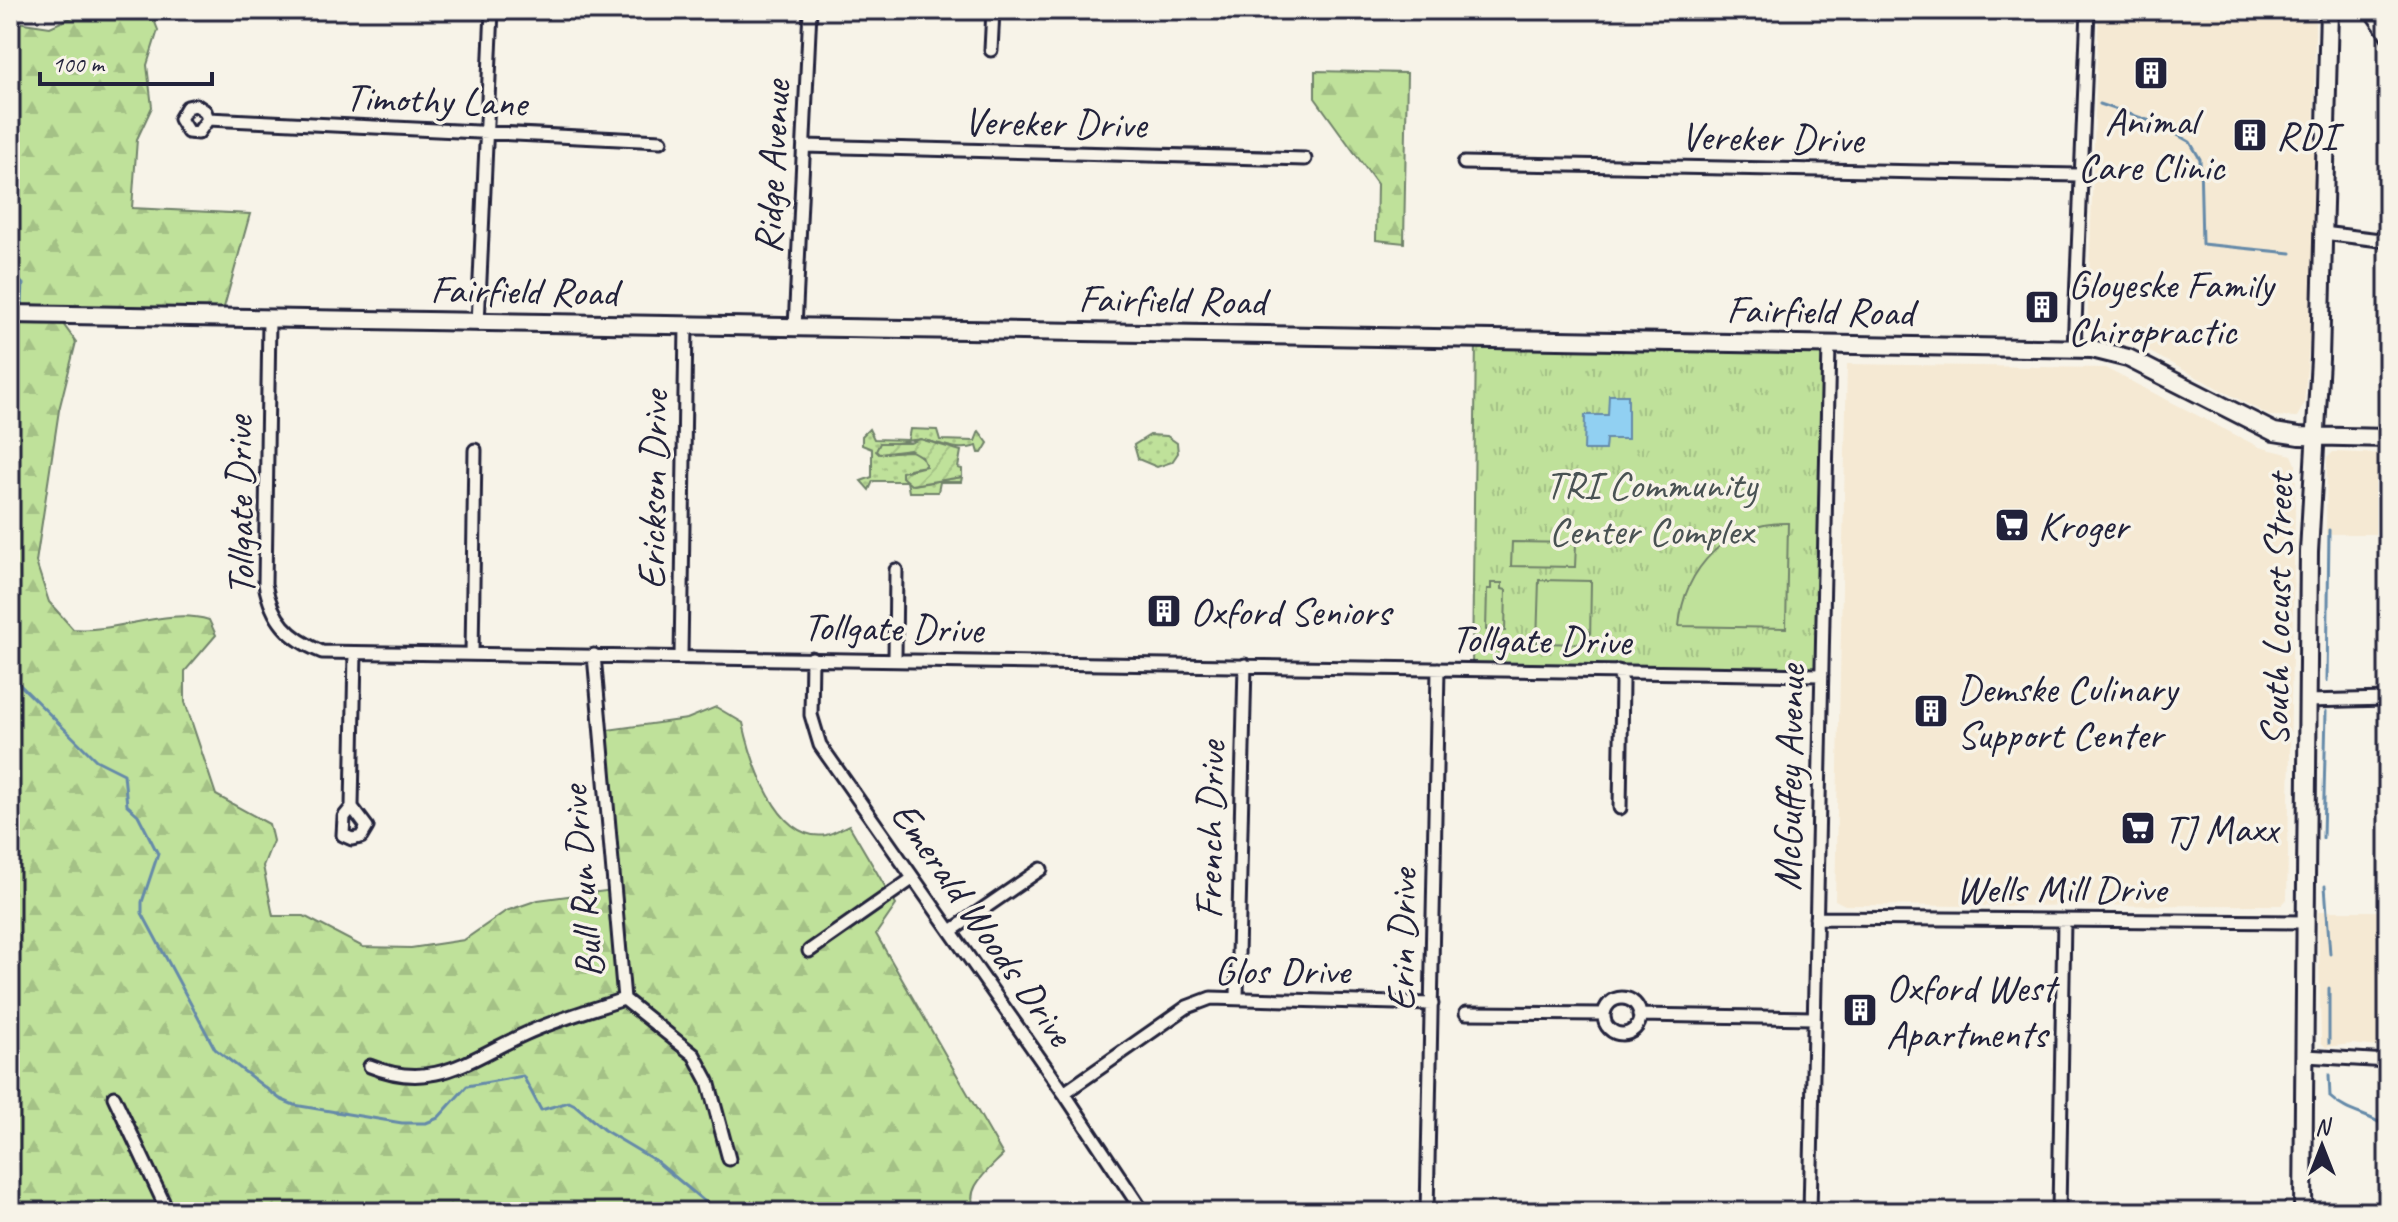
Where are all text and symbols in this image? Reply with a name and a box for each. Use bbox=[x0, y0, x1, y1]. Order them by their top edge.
scale bar bbox=[40, 36, 212, 86]
text: 100 m bbox=[52, 49, 106, 79]
building icon: Animal Care Clinic bbox=[2132, 54, 2170, 92]
street label: Timothy Lane bbox=[344, 72, 531, 128]
street label: Ridge Avenue bbox=[742, 76, 802, 255]
street label: Vereker Drive bbox=[963, 96, 1150, 150]
place label: Animal Care Clinic bbox=[2078, 96, 2226, 192]
street label: Vereker Drive bbox=[1680, 111, 1867, 165]
place label: RDI bbox=[2276, 111, 2345, 161]
building icon: RDI bbox=[2231, 116, 2269, 154]
place label: Gloyeske Family Chiropractic bbox=[2068, 260, 2276, 356]
street label: Fairfield Road bbox=[430, 264, 624, 318]
street label: Fairfield Road bbox=[1078, 273, 1272, 327]
street label: Fairfield Road bbox=[1726, 284, 1920, 338]
building icon: Gloyeske Family Chiropractic bbox=[2023, 288, 2061, 326]
street label: Erickson Drive bbox=[626, 387, 680, 590]
street label: Tollgate Drive bbox=[213, 413, 267, 596]
park label: TRI Community Center Complex bbox=[1545, 460, 1759, 556]
street label: South Locust Street bbox=[2250, 469, 2304, 747]
place label: Kroger bbox=[2038, 501, 2132, 551]
supermarket icon: Kroger bbox=[1993, 506, 2031, 544]
place label: Oxford Seniors bbox=[1190, 587, 1394, 637]
building icon: Oxford Seniors bbox=[1145, 592, 1183, 630]
street label: Tollgate Drive bbox=[803, 601, 986, 655]
street label: Tollgate Drive bbox=[1451, 613, 1634, 667]
street label: McGuffey Avenue bbox=[1762, 662, 1816, 891]
place label: Demske Culinary Support Center bbox=[1957, 664, 2180, 760]
building icon: Demske Culinary Support Center bbox=[1912, 692, 1950, 730]
street label: French Drive bbox=[1183, 738, 1237, 919]
street label: Bull Run Drive bbox=[548, 781, 615, 980]
street label: Emerald Woods Drive bbox=[880, 792, 1087, 1058]
place label: TJ Maxx bbox=[2164, 804, 2281, 854]
supermarket icon: TJ Maxx bbox=[2119, 809, 2157, 847]
street label: Wells Mill Drive bbox=[1956, 864, 2169, 914]
street label: Erin Drive bbox=[1376, 866, 1428, 1012]
street label: Glos Drive bbox=[1214, 946, 1353, 996]
place label: Oxford West Apartments bbox=[1886, 963, 2061, 1059]
building icon: Oxford West Apartments bbox=[1841, 991, 1879, 1029]
north arrow bbox=[2282, 1106, 2362, 1186]
text: N bbox=[2315, 1113, 2332, 1141]

